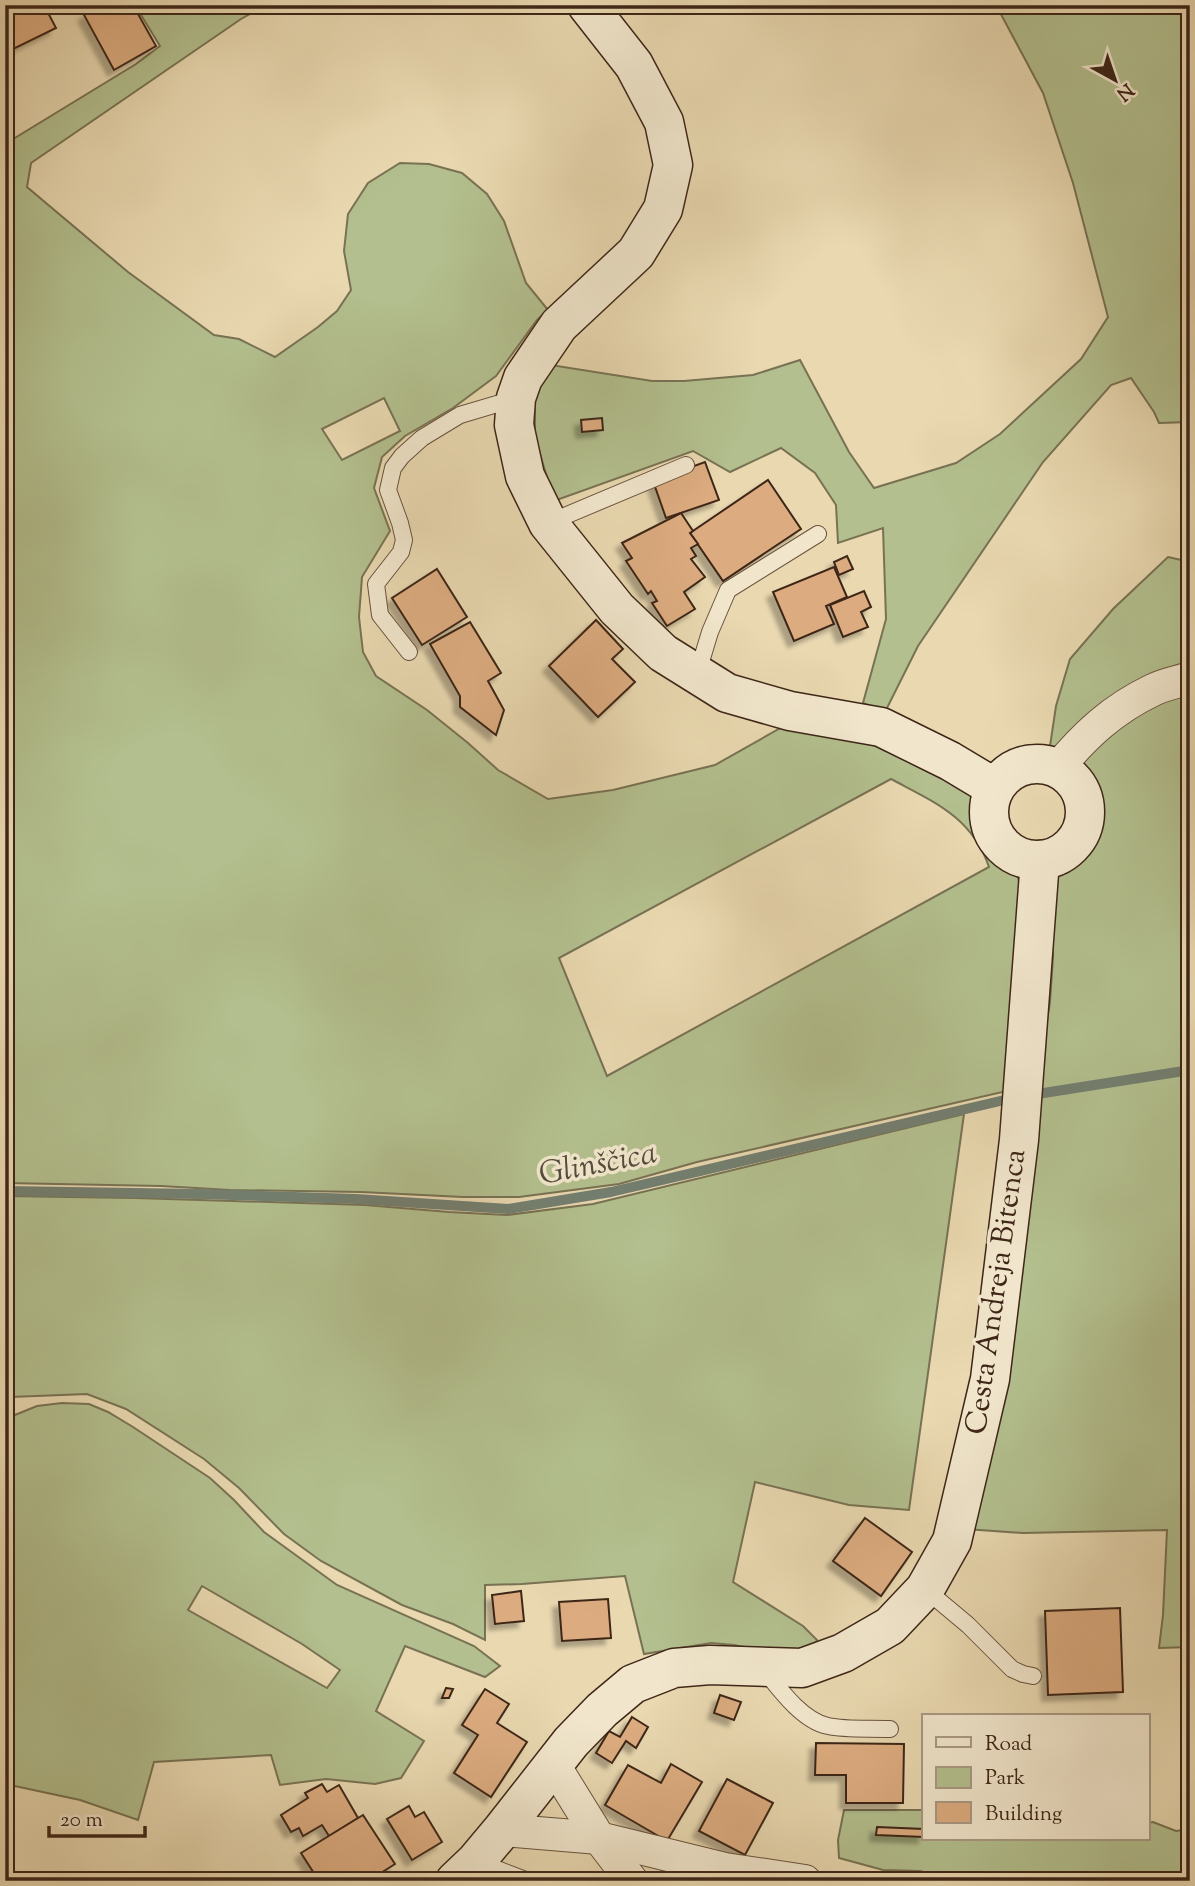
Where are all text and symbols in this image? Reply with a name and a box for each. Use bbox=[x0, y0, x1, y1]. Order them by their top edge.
north arrow bbox=[1080, 46, 1150, 116]
text: N bbox=[1110, 76, 1139, 106]
water label: Glinščica bbox=[535, 1131, 661, 1199]
street label: Cesta Andreja Bitenca bbox=[956, 1146, 1038, 1438]
legend bbox=[922, 1714, 1150, 1840]
text: Road bbox=[985, 1730, 1032, 1760]
text: Park bbox=[985, 1764, 1026, 1794]
scale bar bbox=[49, 1795, 145, 1839]
text: Building bbox=[985, 1800, 1062, 1830]
text: 20 m bbox=[60, 1806, 103, 1836]

